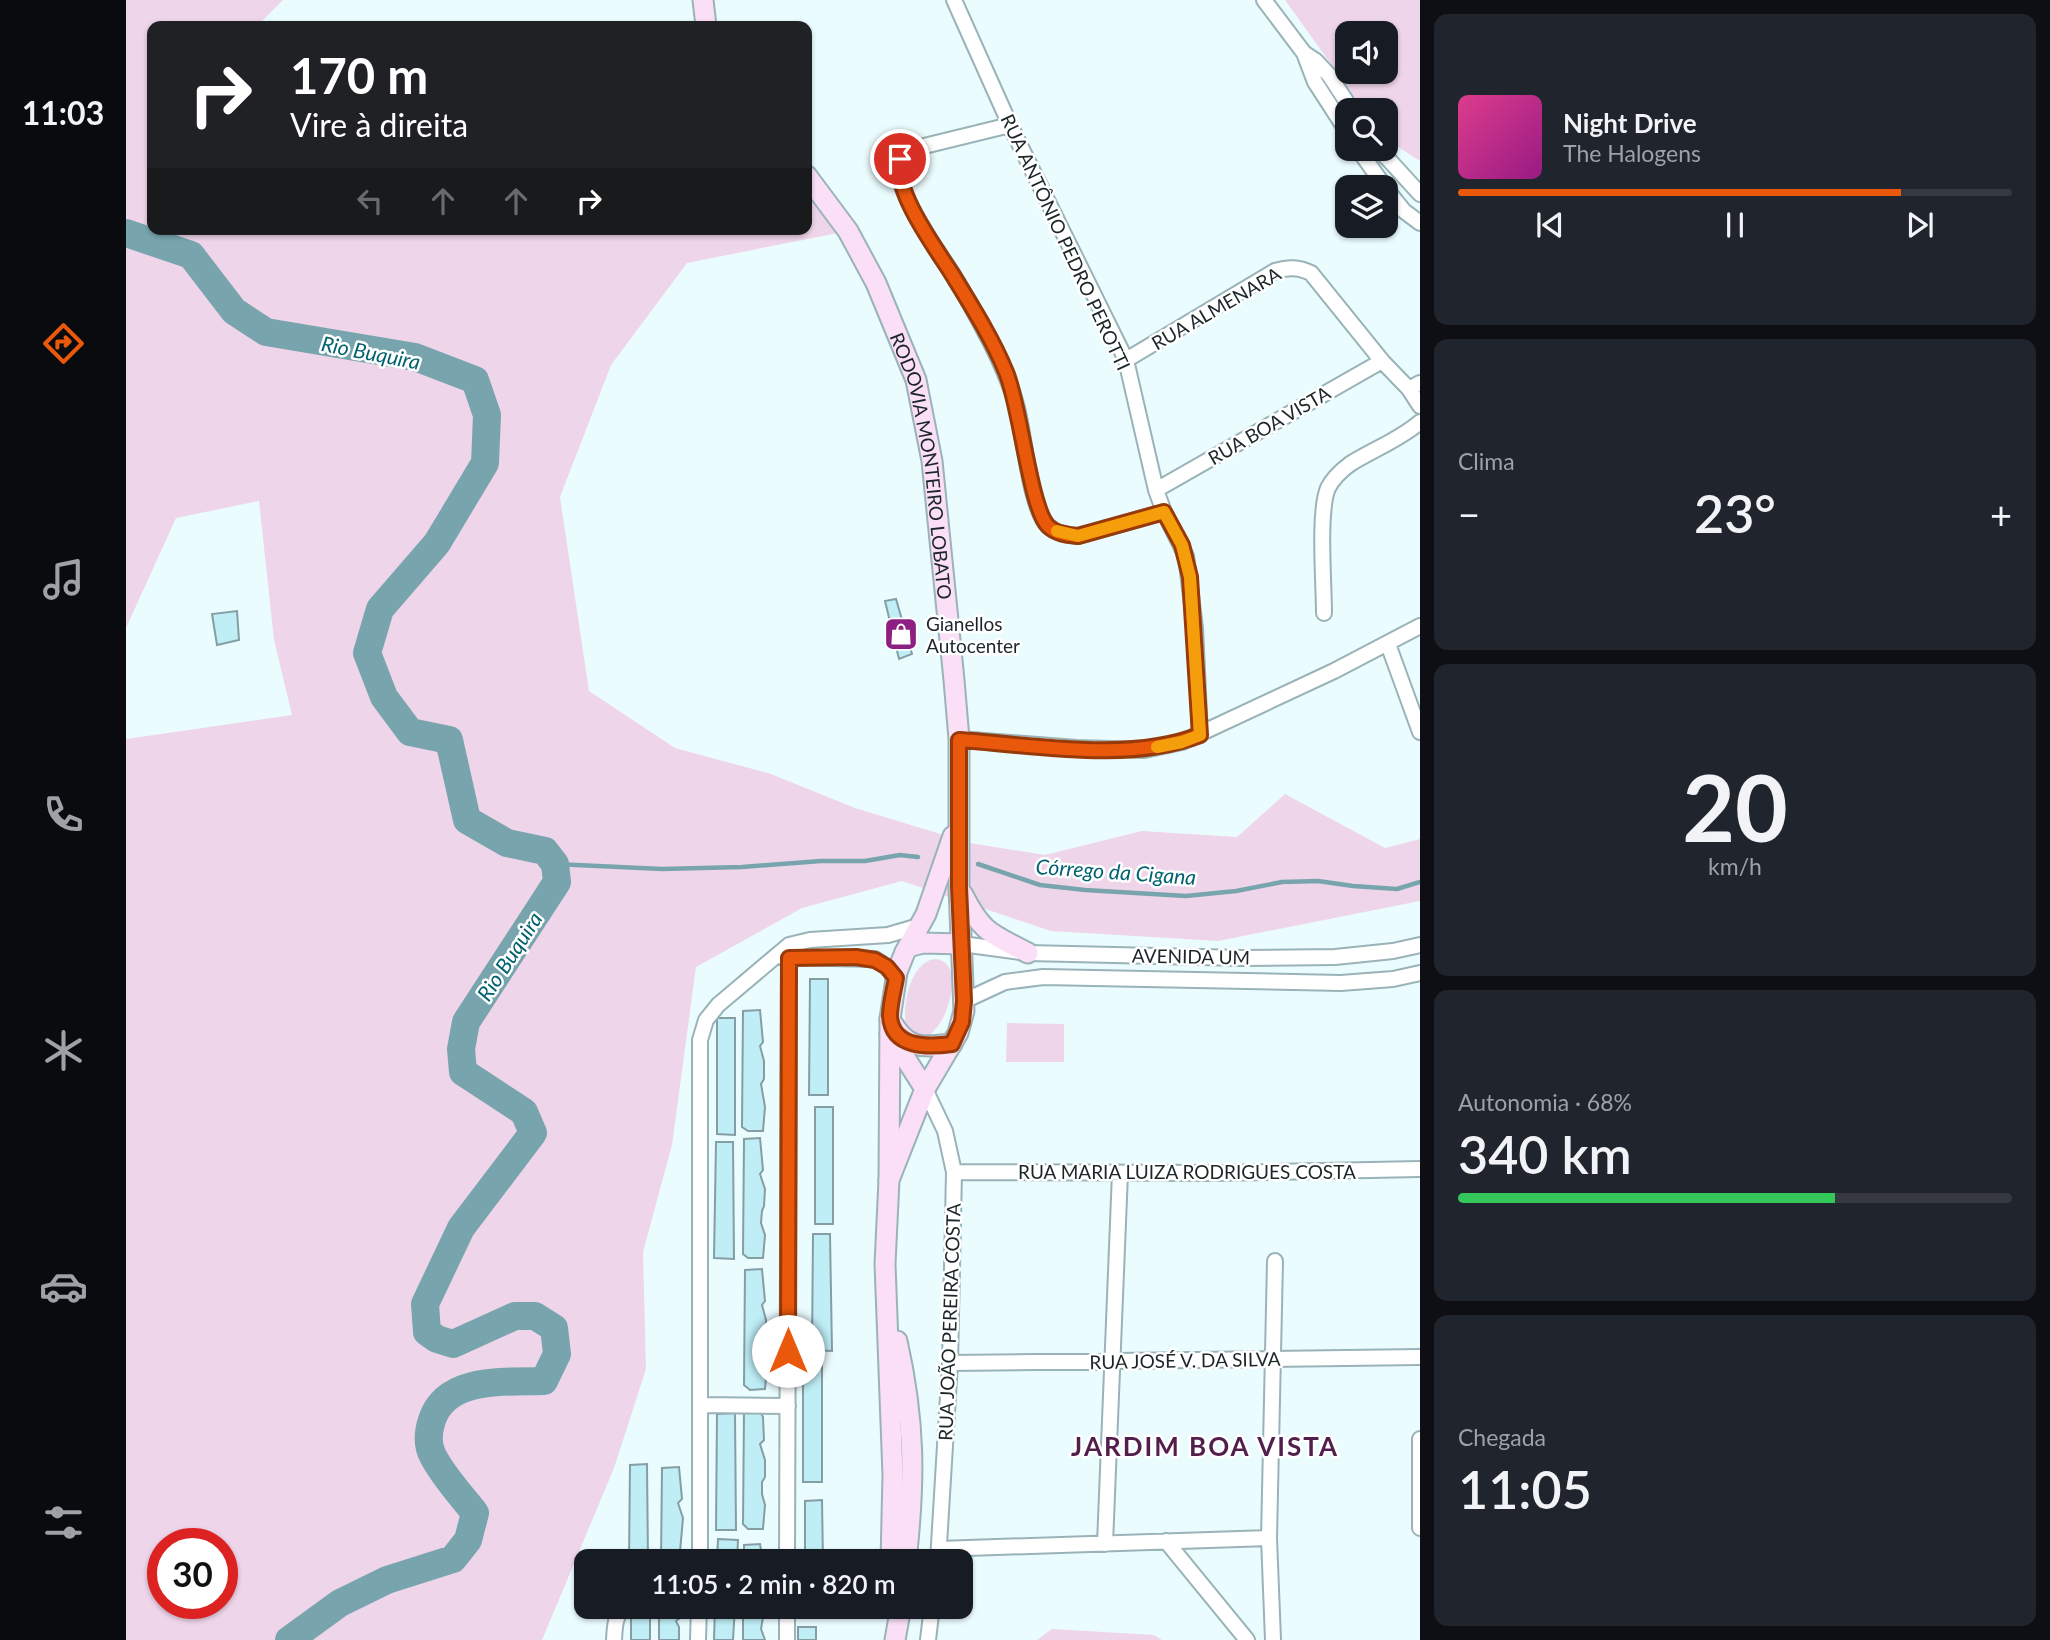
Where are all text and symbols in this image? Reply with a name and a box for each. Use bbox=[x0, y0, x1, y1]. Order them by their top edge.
map controls bbox=[1335, 21, 1398, 238]
button: sound bbox=[1335, 21, 1398, 84]
text: 170 m bbox=[290, 46, 428, 104]
icon: right bbox=[175, 49, 266, 140]
text: 11:03 bbox=[22, 93, 104, 132]
button: search bbox=[1335, 98, 1398, 161]
text: Vire à direita bbox=[290, 105, 468, 144]
text: Night Drive bbox=[1563, 107, 1697, 139]
street label: RUA ANTÔNIO PEDRO PEROTTI bbox=[996, 110, 1136, 374]
pin bbox=[870, 129, 930, 189]
text: The Halogens bbox=[1563, 139, 1701, 167]
icon: arrive bbox=[881, 140, 919, 178]
button: layers bbox=[1335, 175, 1398, 238]
icon: left bbox=[351, 182, 389, 220]
icon: ahead bbox=[424, 182, 462, 220]
icon: ahead bbox=[497, 182, 535, 220]
icon: right bbox=[570, 182, 608, 220]
icon: previous bbox=[1531, 206, 1569, 244]
icon: pause bbox=[1716, 206, 1754, 244]
icon: next bbox=[1901, 206, 1939, 244]
street label: RUA ALMENARA bbox=[1147, 262, 1285, 354]
icon: directions bbox=[39, 319, 88, 368]
street label: RODOVIA MONTEIRO LOBATO bbox=[886, 329, 957, 600]
water label: Rio Buquira bbox=[319, 330, 423, 374]
street label: RUA BOA VISTA bbox=[1204, 381, 1334, 469]
text: Clima bbox=[1458, 447, 1515, 475]
text: 23° bbox=[1694, 482, 1776, 544]
text: − bbox=[1458, 491, 1480, 537]
text: + bbox=[1990, 491, 2012, 537]
icon: music bbox=[39, 555, 88, 604]
place label: Gianellos Autocenter bbox=[926, 612, 1020, 657]
shop icon: Gianellos Autocenter bbox=[882, 615, 920, 653]
text: 20 bbox=[1682, 752, 1788, 861]
icon: phone bbox=[39, 790, 88, 839]
text: km/h bbox=[1708, 852, 1762, 880]
water label: Córrego da Cigana bbox=[1035, 853, 1197, 889]
water label: Rio Buquira bbox=[471, 907, 547, 1005]
street label: AVENIDA UM bbox=[1132, 943, 1250, 969]
icon: climate bbox=[39, 1026, 88, 1075]
text: Autonomia · 68% bbox=[1458, 1088, 1632, 1116]
text: 340 km bbox=[1458, 1123, 1632, 1185]
street label: RUA MARIA LUIZA RODRIGUES COSTA bbox=[1018, 1160, 1356, 1183]
street label: RUA JOÃO PEREIRA COSTA bbox=[933, 1203, 965, 1441]
icon: car bbox=[39, 1262, 88, 1311]
position arrow bbox=[751, 1314, 825, 1388]
street label: RUA JOSÉ V. DA SILVA bbox=[1089, 1347, 1281, 1373]
text: Chegada bbox=[1458, 1423, 1546, 1451]
district label: JARDIM BOA VISTA bbox=[1071, 1430, 1339, 1462]
text: 11:05 bbox=[1458, 1458, 1592, 1520]
icon: filters bbox=[39, 1498, 88, 1547]
speed limit sign: 30 bbox=[147, 1528, 238, 1619]
text: 11:05 · 2 min · 820 m bbox=[651, 1568, 896, 1600]

